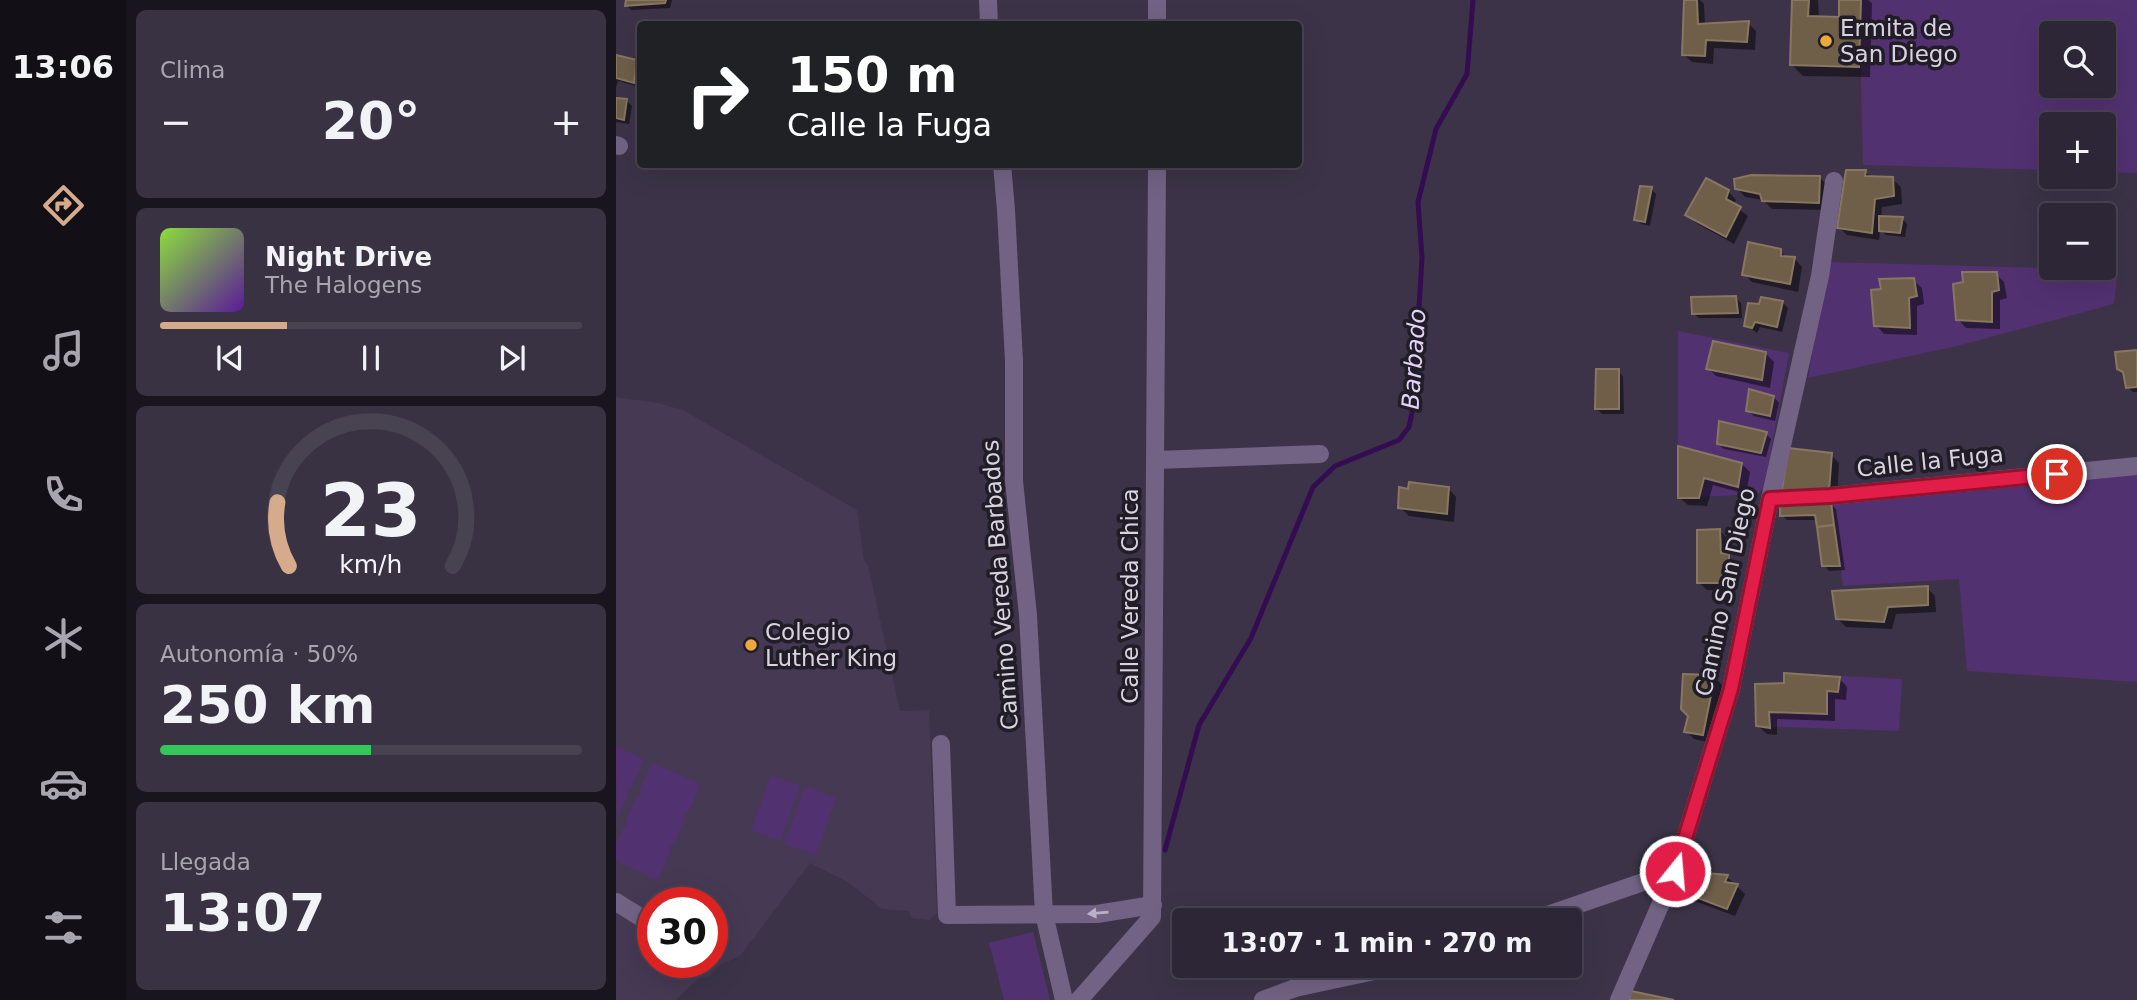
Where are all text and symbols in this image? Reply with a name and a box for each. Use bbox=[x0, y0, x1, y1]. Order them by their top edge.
place label: Ermita de San Diego bbox=[1840, 15, 1958, 67]
map controls bbox=[2039, 21, 2116, 280]
button: search bbox=[2039, 21, 2116, 98]
marker: Ermita de San Diego bbox=[1818, 33, 1834, 49]
text: 150 m bbox=[787, 47, 957, 104]
text: 13:06 bbox=[12, 48, 114, 86]
icon: right bbox=[672, 49, 763, 140]
text: Clima bbox=[160, 57, 225, 83]
text: 20° bbox=[322, 91, 420, 151]
text: − bbox=[160, 100, 192, 144]
text: + bbox=[550, 100, 582, 144]
text: Calle la Fuga bbox=[787, 106, 992, 144]
button: + bbox=[2039, 112, 2116, 189]
icon: directions bbox=[39, 181, 88, 230]
button: − bbox=[2039, 203, 2116, 280]
text: Night Drive bbox=[265, 242, 432, 272]
text: The Halogens bbox=[265, 272, 422, 298]
water label: Barbado bbox=[1397, 308, 1431, 410]
icon: music bbox=[39, 326, 88, 375]
icon: previous bbox=[211, 339, 249, 377]
icon: pause bbox=[352, 339, 390, 377]
icon: next bbox=[493, 339, 531, 377]
street label: Camino Vereda Barbados bbox=[977, 439, 1023, 731]
street label: Calle la Fuga bbox=[1855, 440, 2005, 482]
pin bbox=[2027, 444, 2087, 504]
icon: arrive bbox=[2038, 455, 2076, 493]
text: 23 bbox=[320, 468, 422, 553]
icon: phone bbox=[39, 470, 88, 519]
street label: Camino San Diego bbox=[1690, 485, 1760, 699]
street label: Calle Vereda Chica bbox=[1117, 488, 1143, 704]
text: km/h bbox=[339, 550, 403, 579]
icon: climate bbox=[39, 614, 88, 663]
place label: Colegio Luther King bbox=[765, 619, 897, 671]
marker: Colegio Luther King bbox=[743, 637, 759, 653]
text: Autonomía · 50% bbox=[160, 641, 358, 667]
text: 250 km bbox=[160, 675, 375, 735]
icon: car bbox=[39, 759, 88, 808]
position arrow bbox=[1638, 834, 1712, 908]
text: Llegada bbox=[160, 849, 251, 875]
text: 13:07 bbox=[160, 883, 326, 943]
speed limit sign: 30 bbox=[637, 887, 728, 978]
icon: filters bbox=[39, 903, 88, 952]
one-way arrow bbox=[1087, 908, 1109, 919]
text: 13:07 · 1 min · 270 m bbox=[1222, 928, 1532, 958]

